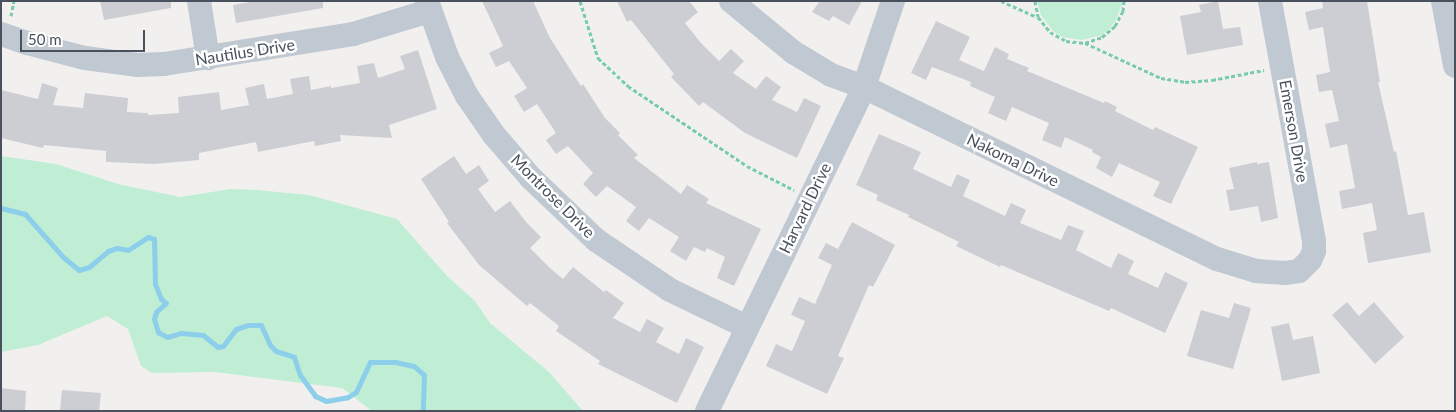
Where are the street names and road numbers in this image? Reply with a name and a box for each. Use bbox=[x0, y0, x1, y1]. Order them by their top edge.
street label: Nautilus Drive bbox=[194, 35, 296, 69]
street label: Emerson Drive bbox=[1276, 78, 1312, 184]
street label: Nakoma Drive bbox=[964, 129, 1062, 191]
street label: Montrose Drive bbox=[507, 150, 599, 242]
street label: Harvard Drive bbox=[775, 160, 835, 256]

